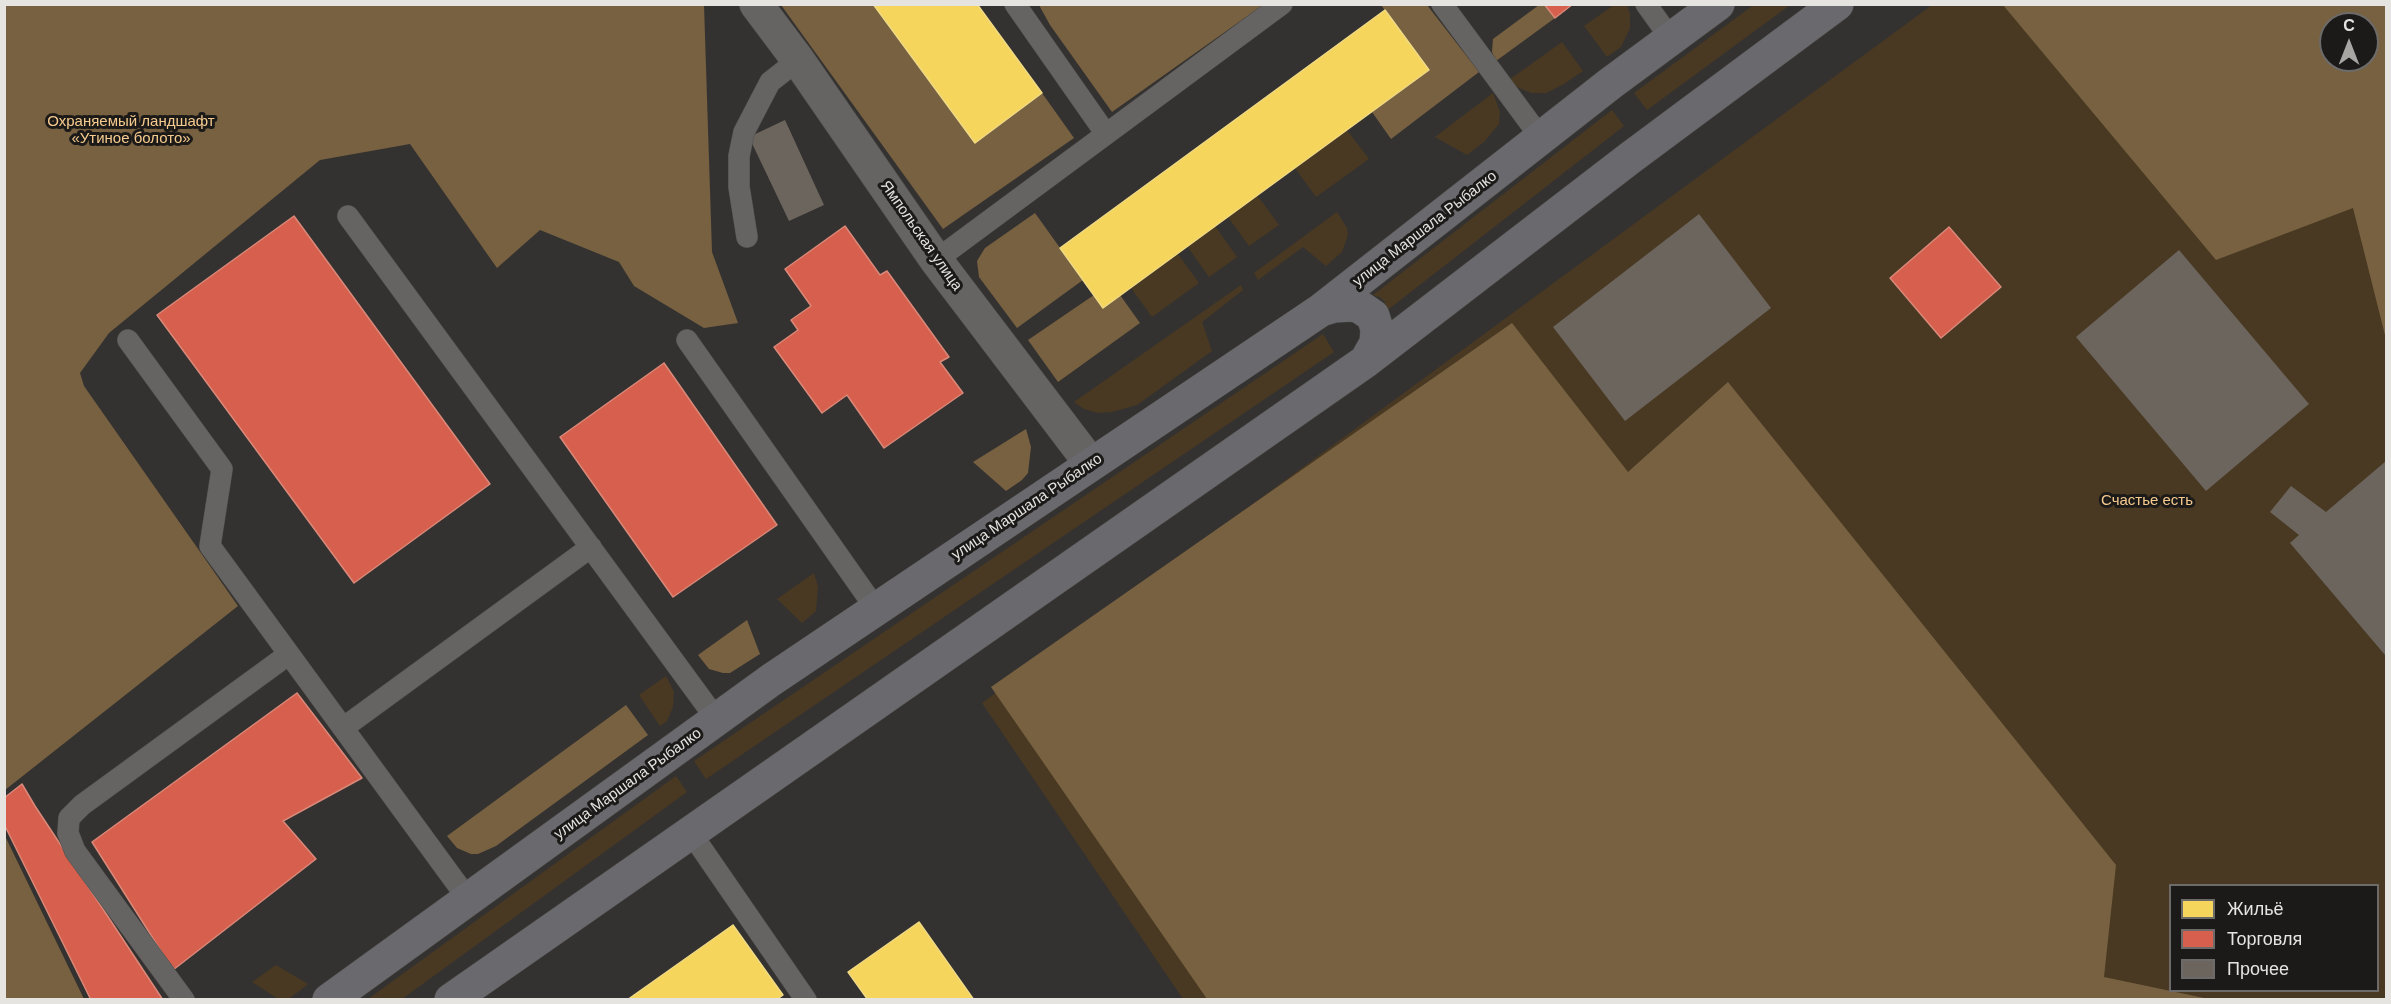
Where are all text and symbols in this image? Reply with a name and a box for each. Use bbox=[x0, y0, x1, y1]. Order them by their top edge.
north arrow bbox=[2319, 12, 2379, 72]
text: С bbox=[2343, 17, 2355, 34]
park label: Охраняемый ландшафт «Утиное болото» bbox=[47, 113, 215, 148]
street label: улица Маршала Рыбалко bbox=[1349, 167, 1501, 291]
street label: Ямпольская улица bbox=[876, 178, 966, 294]
street label: улица Маршала Рыбалко bbox=[948, 450, 1106, 564]
park label: Счастье есть bbox=[2101, 492, 2193, 510]
street label: улица Маршала Рыбалко bbox=[551, 725, 705, 843]
legend bbox=[2169, 884, 2379, 992]
text: Жильё bbox=[2227, 899, 2284, 919]
text: Торговля bbox=[2227, 929, 2302, 949]
text: Прочее bbox=[2227, 959, 2289, 979]

